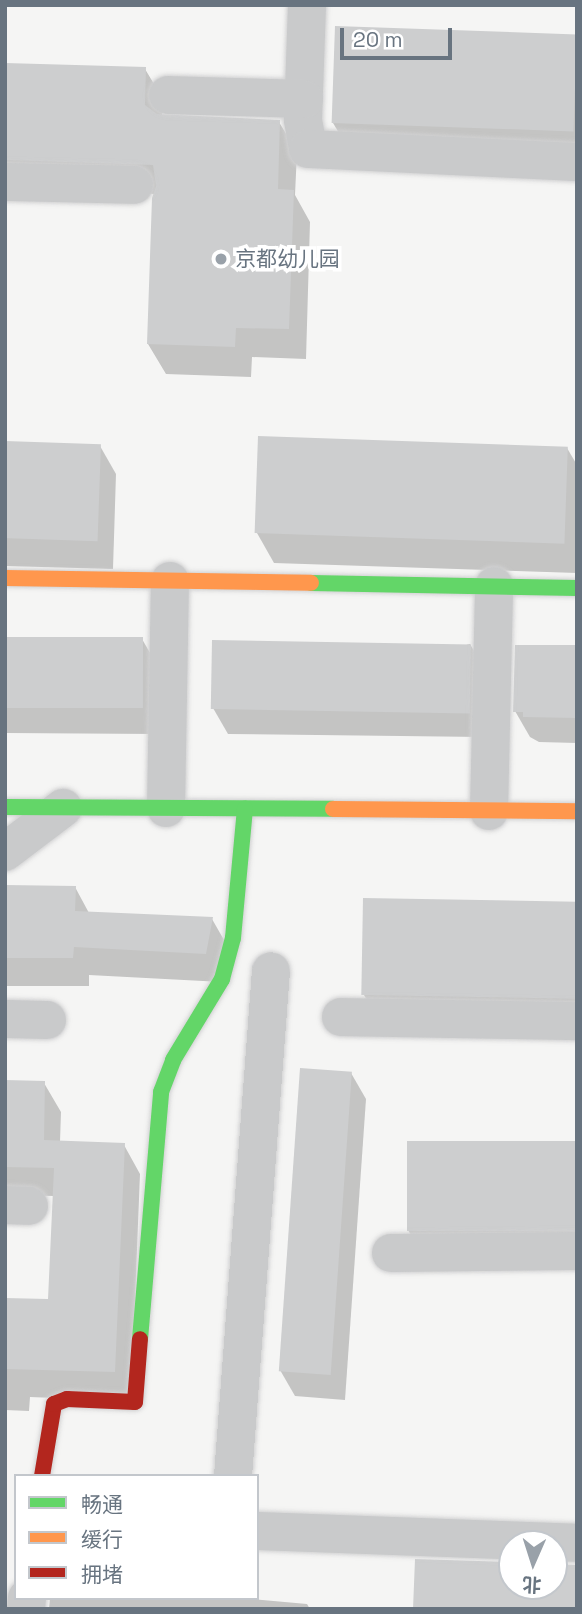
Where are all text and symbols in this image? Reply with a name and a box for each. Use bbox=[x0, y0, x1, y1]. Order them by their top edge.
scale bar bbox=[344, 14, 456, 58]
text: 20 m bbox=[353, 26, 403, 53]
place label: 京都幼儿园 bbox=[235, 246, 340, 272]
marker: 京都幼儿园 bbox=[213, 251, 229, 267]
legend bbox=[14, 1474, 259, 1600]
text: 畅通 bbox=[81, 1491, 123, 1518]
text: 缓行 bbox=[81, 1526, 123, 1553]
north arrow bbox=[498, 1530, 568, 1600]
text: 拥堵 bbox=[81, 1561, 123, 1588]
text: 北 bbox=[522, 1571, 542, 1597]

